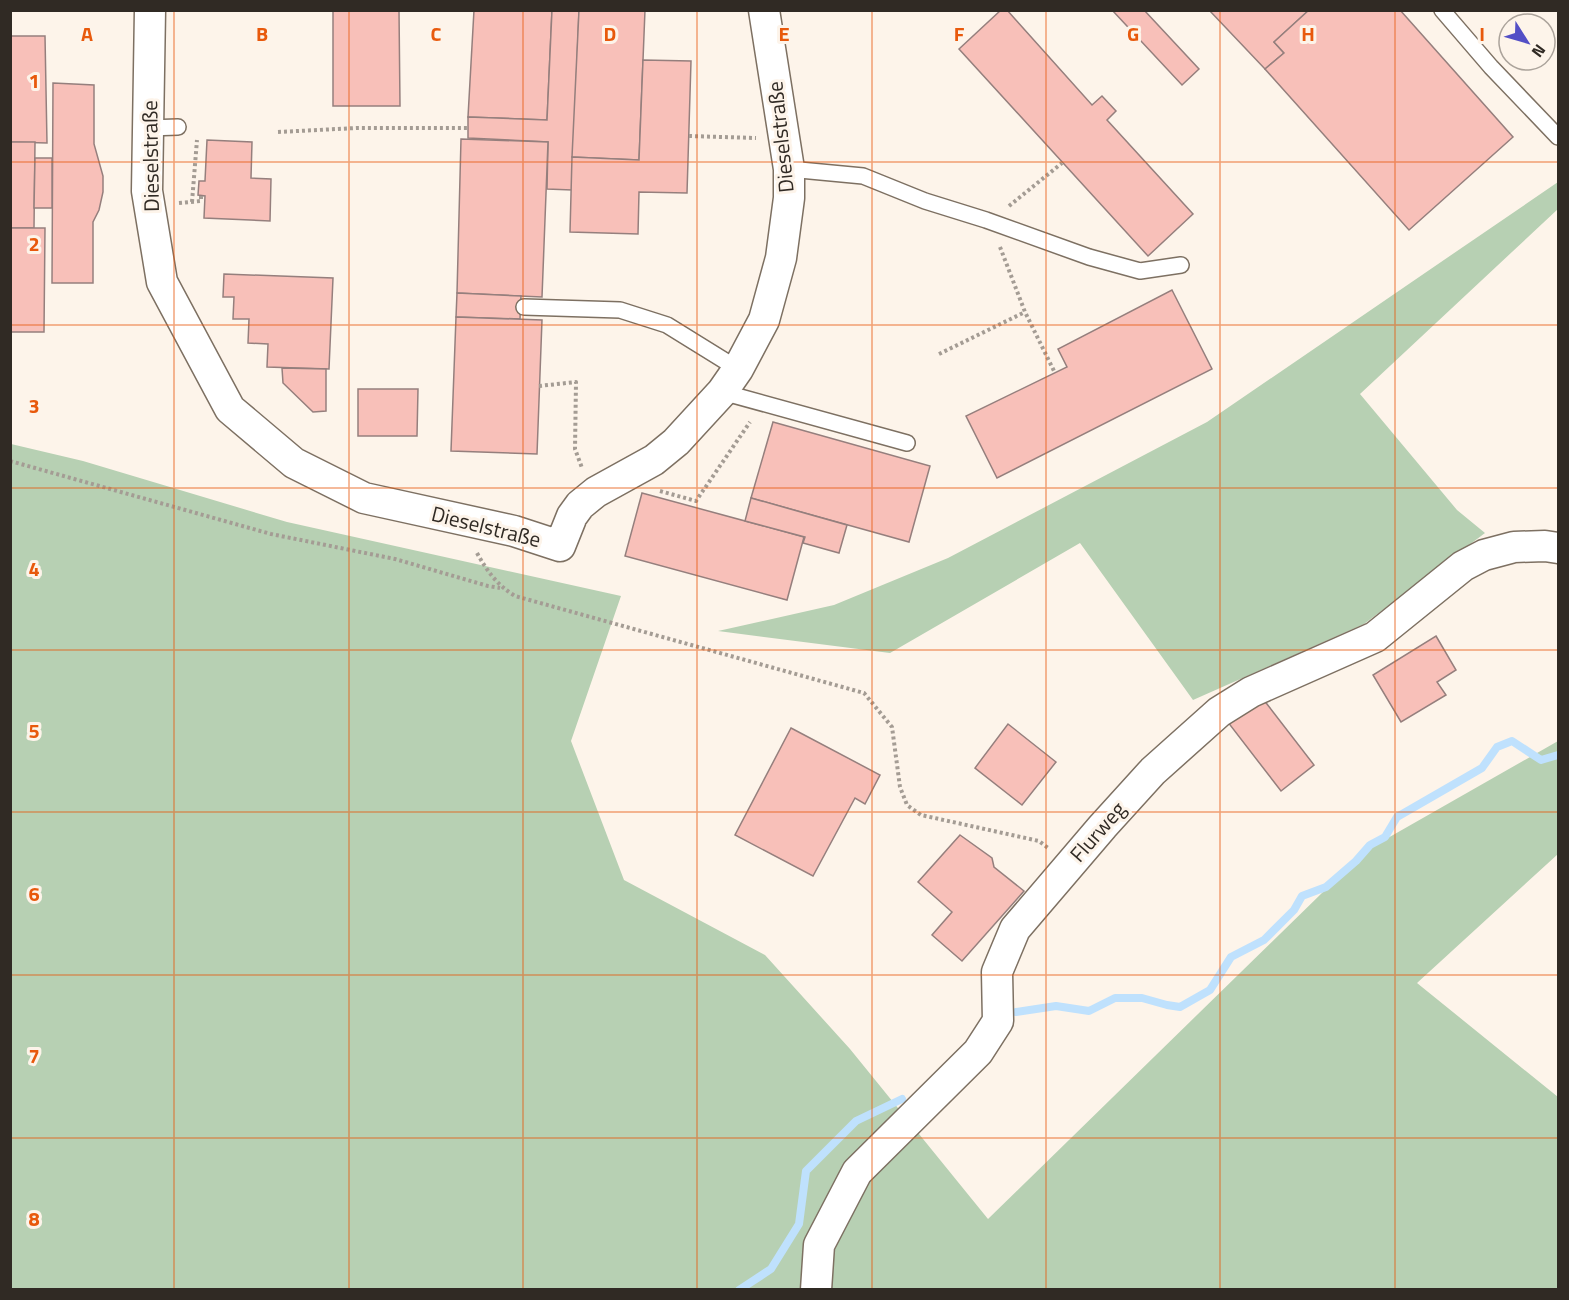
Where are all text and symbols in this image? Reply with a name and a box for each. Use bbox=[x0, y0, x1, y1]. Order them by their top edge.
north arrow bbox=[1497, 12, 1557, 72]
text: A bbox=[81, 18, 93, 49]
text: B bbox=[256, 18, 268, 49]
text: C bbox=[431, 18, 442, 49]
text: D bbox=[604, 18, 616, 49]
text: E bbox=[778, 18, 790, 49]
text: F bbox=[954, 18, 965, 49]
text: G bbox=[1127, 18, 1139, 49]
text: H bbox=[1301, 18, 1315, 49]
text: I bbox=[1479, 18, 1485, 49]
text: N bbox=[1526, 39, 1552, 63]
text: 1 bbox=[28, 65, 40, 96]
street label: Dieselstraße bbox=[758, 80, 802, 194]
street label: Dieselstraße bbox=[133, 100, 167, 212]
text: 2 bbox=[28, 228, 40, 259]
text: 3 bbox=[28, 390, 40, 421]
street label: Dieselstraße bbox=[428, 497, 544, 555]
text: 4 bbox=[28, 553, 40, 584]
text: 5 bbox=[28, 715, 40, 746]
street label: Flurweg bbox=[1062, 794, 1133, 869]
text: 6 bbox=[28, 878, 40, 909]
text: 7 bbox=[28, 1040, 40, 1071]
text: 8 bbox=[28, 1203, 40, 1234]

